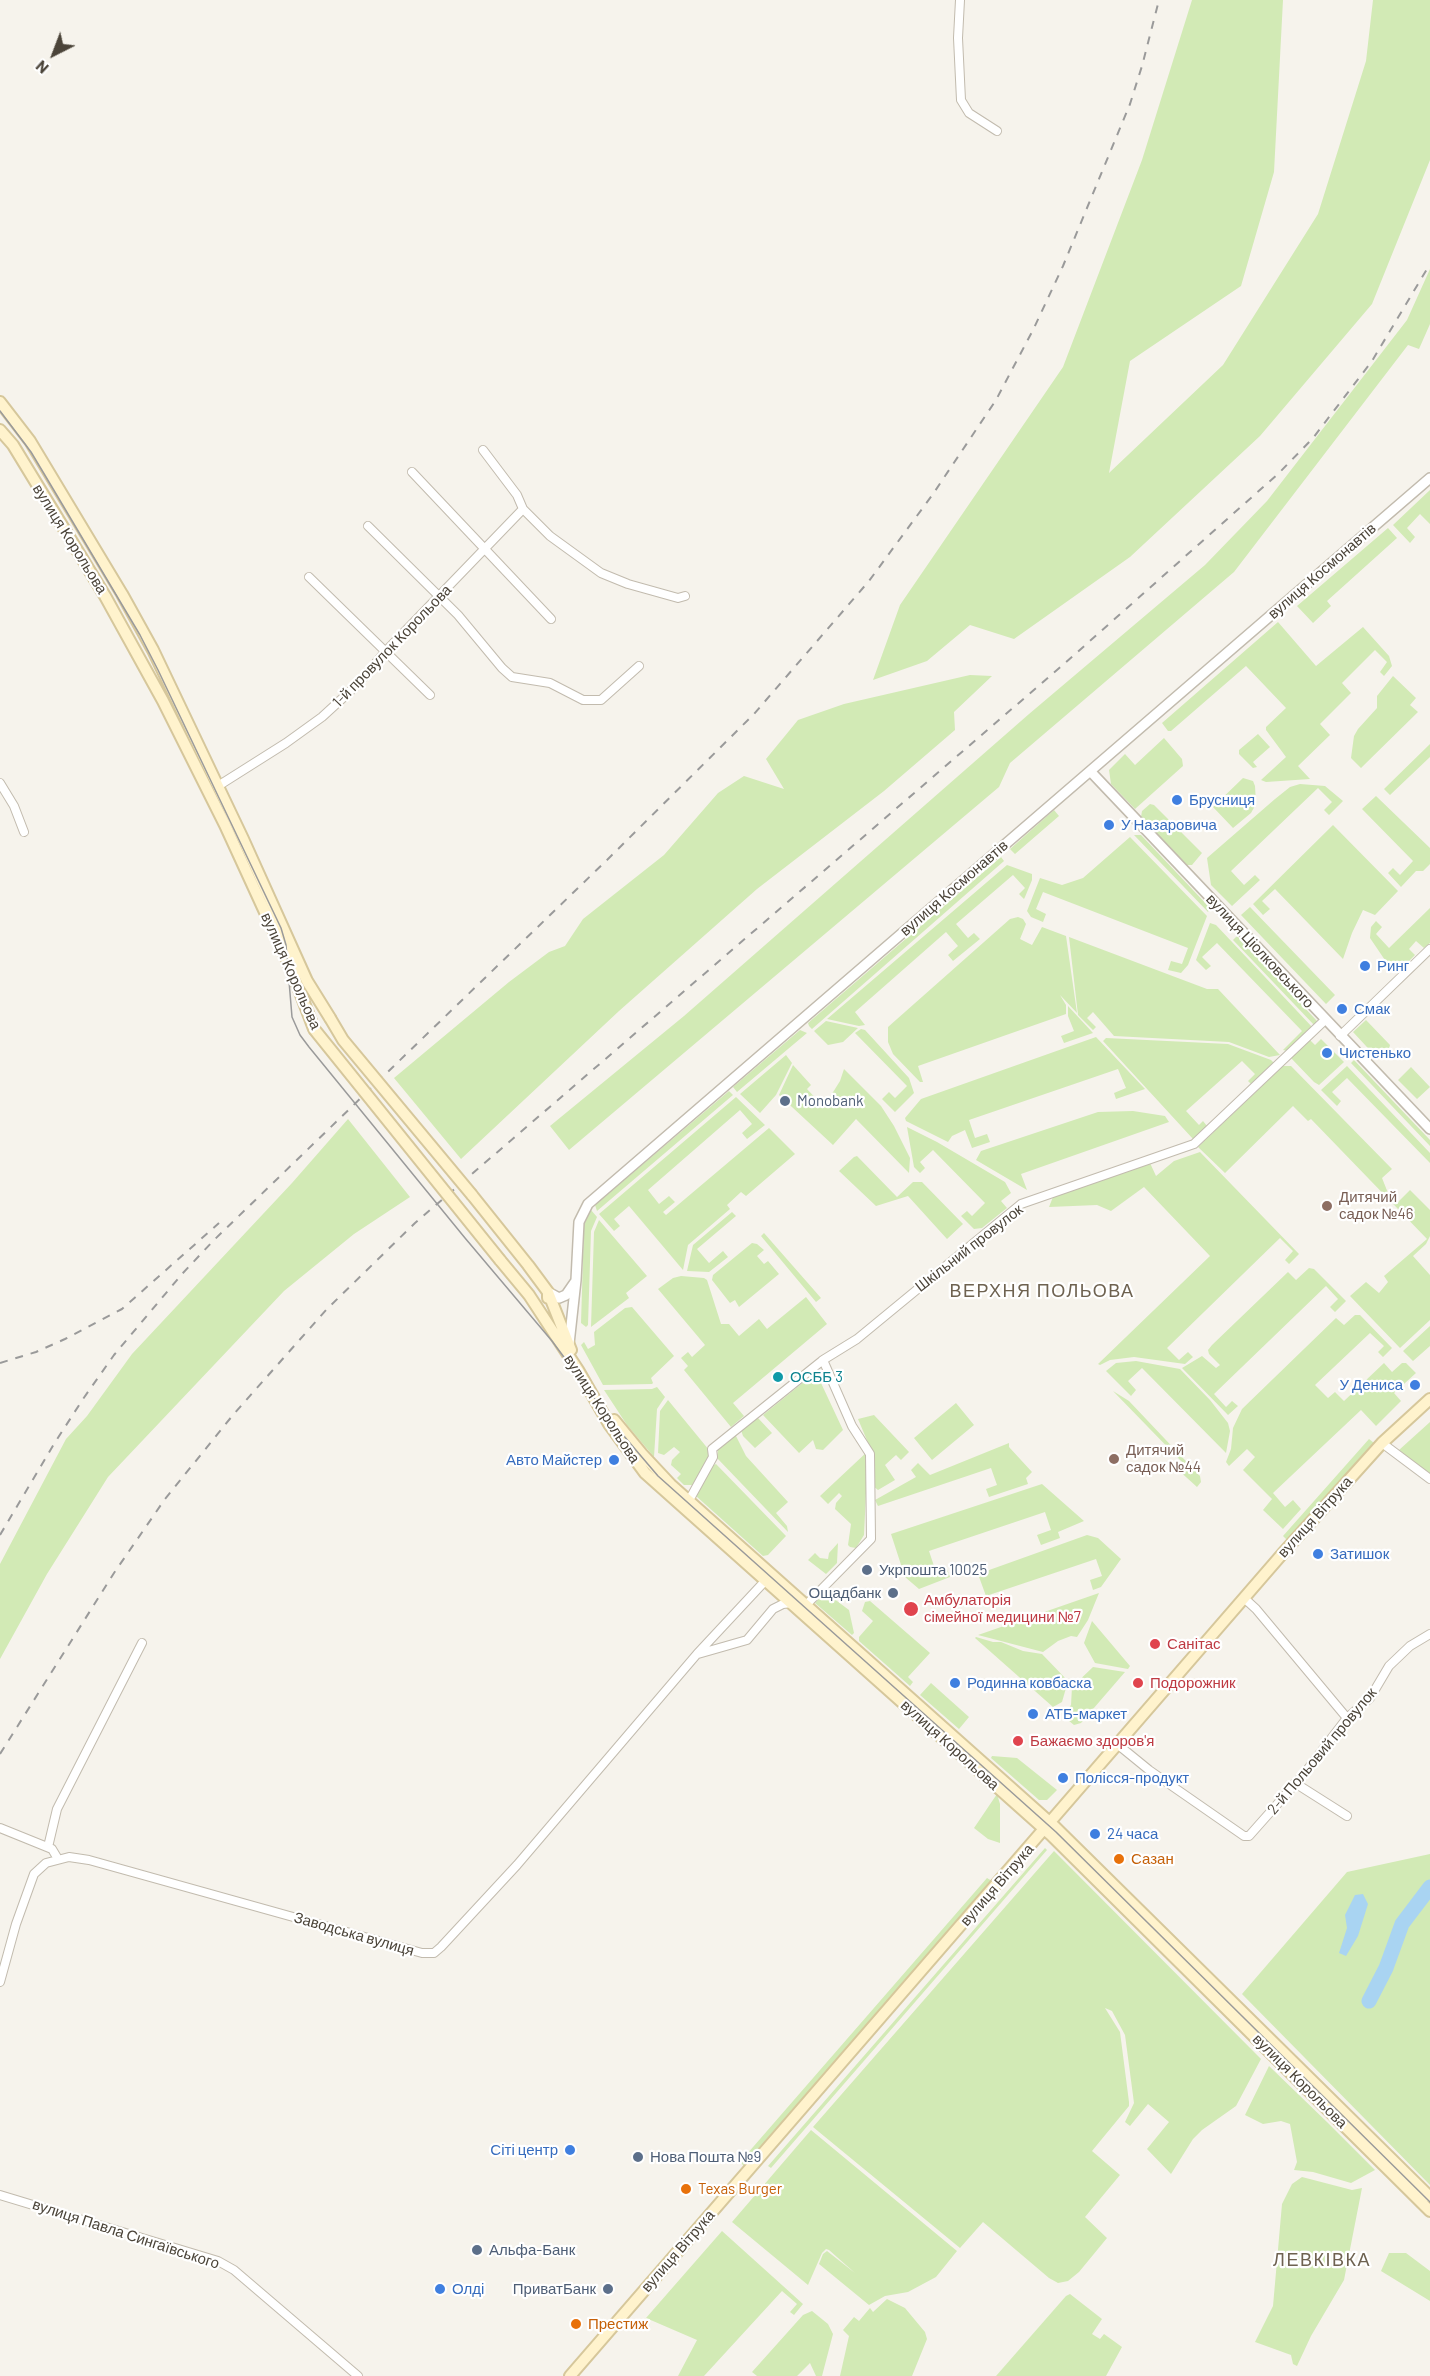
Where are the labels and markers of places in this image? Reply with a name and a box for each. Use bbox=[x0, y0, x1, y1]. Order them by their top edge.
place label: Брусниця bbox=[1189, 791, 1255, 809]
marker: Брусниця bbox=[1170, 793, 1184, 807]
place label: У Назаровича bbox=[1121, 816, 1217, 834]
marker: У Назаровича bbox=[1102, 818, 1116, 832]
place label: Ринг bbox=[1377, 957, 1409, 975]
marker: Ринг bbox=[1358, 959, 1372, 973]
place label: Смак bbox=[1354, 1000, 1390, 1018]
marker: Смак bbox=[1335, 1002, 1349, 1016]
place label: Чистенько bbox=[1339, 1044, 1411, 1062]
marker: Чистенько bbox=[1320, 1046, 1334, 1060]
place label: Monobank bbox=[797, 1092, 863, 1110]
marker: Monobank bbox=[778, 1094, 792, 1108]
place label: Дитячий садок №46 bbox=[1339, 1188, 1414, 1223]
marker: Дитячий садок №46 bbox=[1320, 1199, 1334, 1213]
place label: ОСББ 3 bbox=[790, 1368, 843, 1386]
marker: ОСББ 3 bbox=[771, 1370, 785, 1384]
place label: У Дениса bbox=[1339, 1376, 1403, 1394]
marker: У Дениса bbox=[1408, 1378, 1422, 1392]
place label: Дитячий садок №44 bbox=[1126, 1441, 1201, 1476]
place label: Авто Майстер bbox=[506, 1451, 602, 1469]
marker: Дитячий садок №44 bbox=[1107, 1452, 1121, 1466]
marker: Авто Майстер bbox=[607, 1453, 621, 1467]
place label: Затишок bbox=[1330, 1545, 1389, 1563]
marker: Затишок bbox=[1311, 1547, 1325, 1561]
place label: Укрпошта 10025 bbox=[879, 1561, 987, 1579]
marker: Укрпошта 10025 bbox=[860, 1563, 874, 1577]
place label: Ощадбанк bbox=[808, 1584, 881, 1602]
marker: Ощадбанк bbox=[886, 1586, 900, 1600]
place label: Амбулаторія сімейної медицини №7 bbox=[924, 1591, 1081, 1626]
marker: Амбулаторія сімейної медицини №7 bbox=[902, 1600, 920, 1618]
place label: Санітас bbox=[1167, 1635, 1221, 1653]
marker: Санітас bbox=[1148, 1637, 1162, 1651]
place label: Родинна ковбаска bbox=[967, 1674, 1092, 1692]
place label: Подорожник bbox=[1150, 1674, 1236, 1692]
marker: Родинна ковбаска bbox=[948, 1676, 962, 1690]
marker: Подорожник bbox=[1131, 1676, 1145, 1690]
place label: АТБ-маркет bbox=[1045, 1705, 1127, 1723]
marker: АТБ-маркет bbox=[1026, 1707, 1040, 1721]
place label: Бажаємо здоров'я bbox=[1030, 1732, 1154, 1750]
marker: Бажаємо здоров'я bbox=[1011, 1734, 1025, 1748]
place label: Полісся-продукт bbox=[1075, 1769, 1189, 1787]
marker: Полісся-продукт bbox=[1056, 1771, 1070, 1785]
place label: 24 часа bbox=[1107, 1825, 1158, 1843]
marker: 24 часа bbox=[1088, 1827, 1102, 1841]
place label: Сазан bbox=[1131, 1850, 1174, 1868]
marker: Сазан bbox=[1112, 1852, 1126, 1866]
place label: Сіті центр bbox=[490, 2141, 558, 2159]
marker: Сіті центр bbox=[563, 2143, 577, 2157]
place label: Нова Пошта №9 bbox=[650, 2148, 761, 2166]
marker: Нова Пошта №9 bbox=[631, 2150, 645, 2164]
place label: Texas Burger bbox=[698, 2180, 782, 2198]
marker: Texas Burger bbox=[679, 2182, 693, 2196]
place label: Альфа-Банк bbox=[489, 2241, 575, 2259]
marker: Альфа-Банк bbox=[470, 2243, 484, 2257]
place label: Олді bbox=[452, 2280, 484, 2298]
place label: ПриватБанк bbox=[513, 2280, 596, 2298]
marker: Олді bbox=[433, 2282, 447, 2296]
marker: ПриватБанк bbox=[601, 2282, 615, 2296]
place label: Престиж bbox=[588, 2315, 648, 2333]
marker: Престиж bbox=[569, 2317, 583, 2331]

